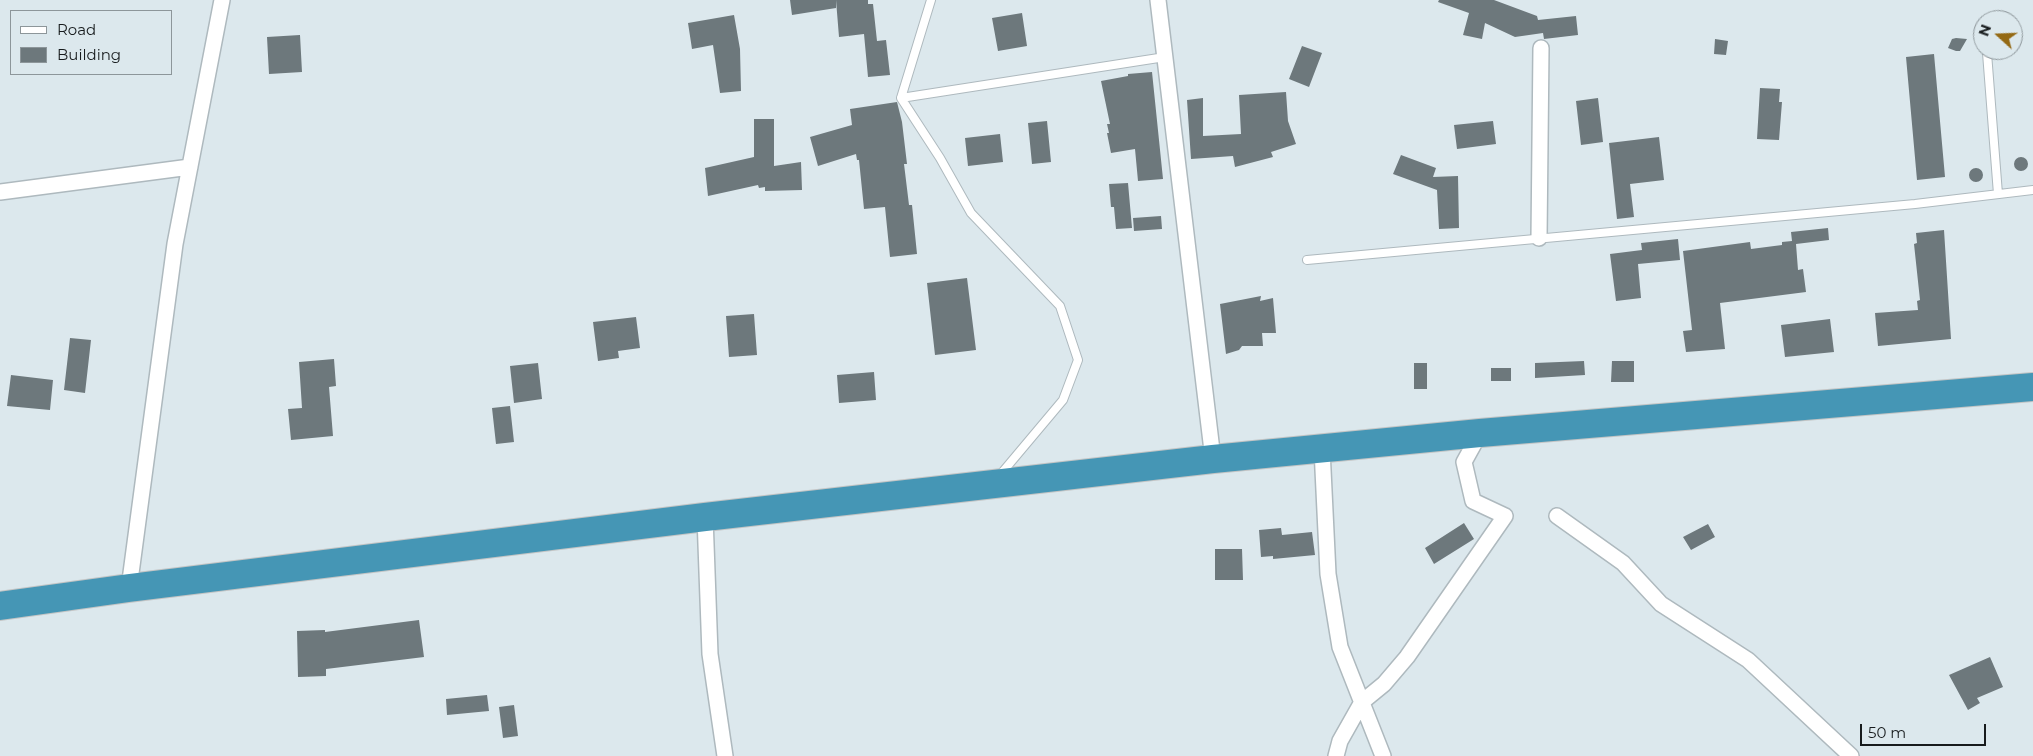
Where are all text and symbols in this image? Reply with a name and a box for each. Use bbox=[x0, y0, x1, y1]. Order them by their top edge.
legend bbox=[10, 10, 172, 75]
north arrow bbox=[1973, 10, 2023, 60]
text: Road bbox=[57, 20, 96, 39]
text: N bbox=[1974, 22, 1995, 39]
text: Building bbox=[57, 45, 121, 64]
scale bar bbox=[1863, 714, 1989, 746]
text: 50 m bbox=[1868, 723, 1906, 742]

